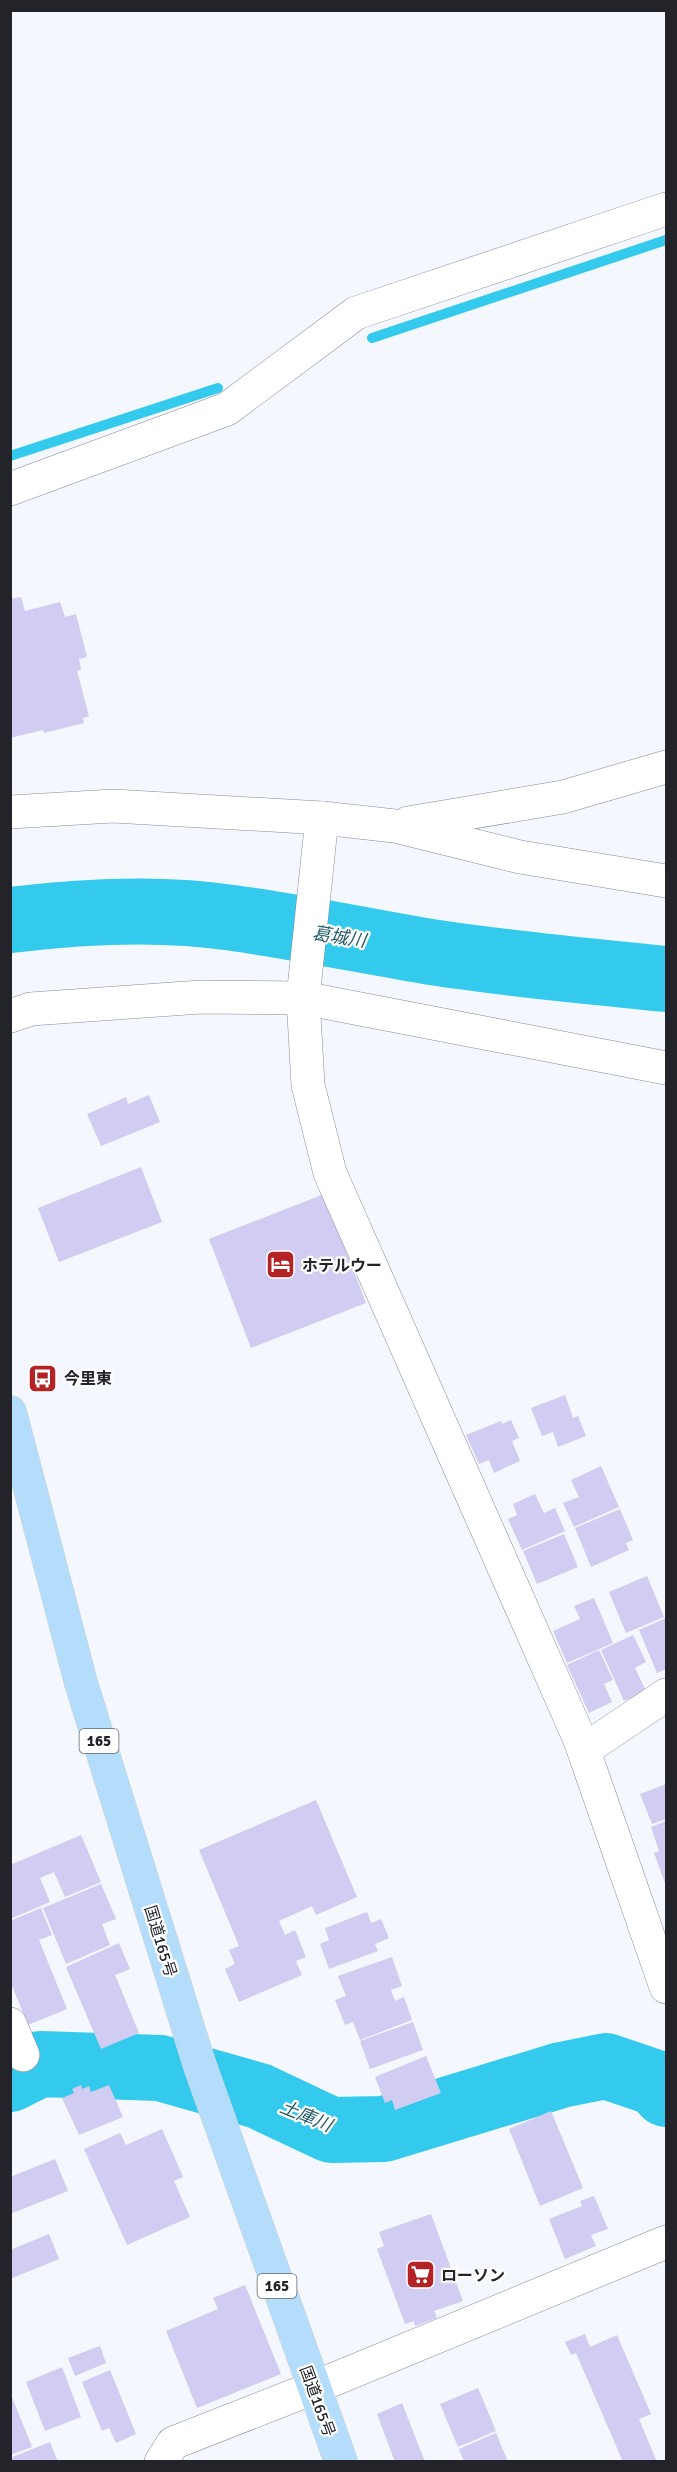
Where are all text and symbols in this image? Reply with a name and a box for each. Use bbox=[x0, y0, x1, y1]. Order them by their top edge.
water label: 葛城川 bbox=[311, 922, 369, 952]
hotel icon: ホテルウー bbox=[265, 1249, 297, 1281]
place label: ホテルウー bbox=[302, 1256, 382, 1276]
bus stop icon: 今里東 bbox=[27, 1362, 59, 1394]
place label: 今里東 bbox=[64, 1369, 112, 1389]
road number: 165 bbox=[80, 1729, 118, 1753]
street label: 国道165号 bbox=[140, 1903, 180, 1980]
water label: 土庫川 bbox=[277, 2096, 337, 2137]
supermarket icon: ローソン bbox=[404, 2259, 436, 2291]
place label: ローソン bbox=[441, 2266, 505, 2286]
road number: 165 bbox=[258, 2274, 296, 2298]
street label: 国道165号 bbox=[295, 2363, 339, 2439]

